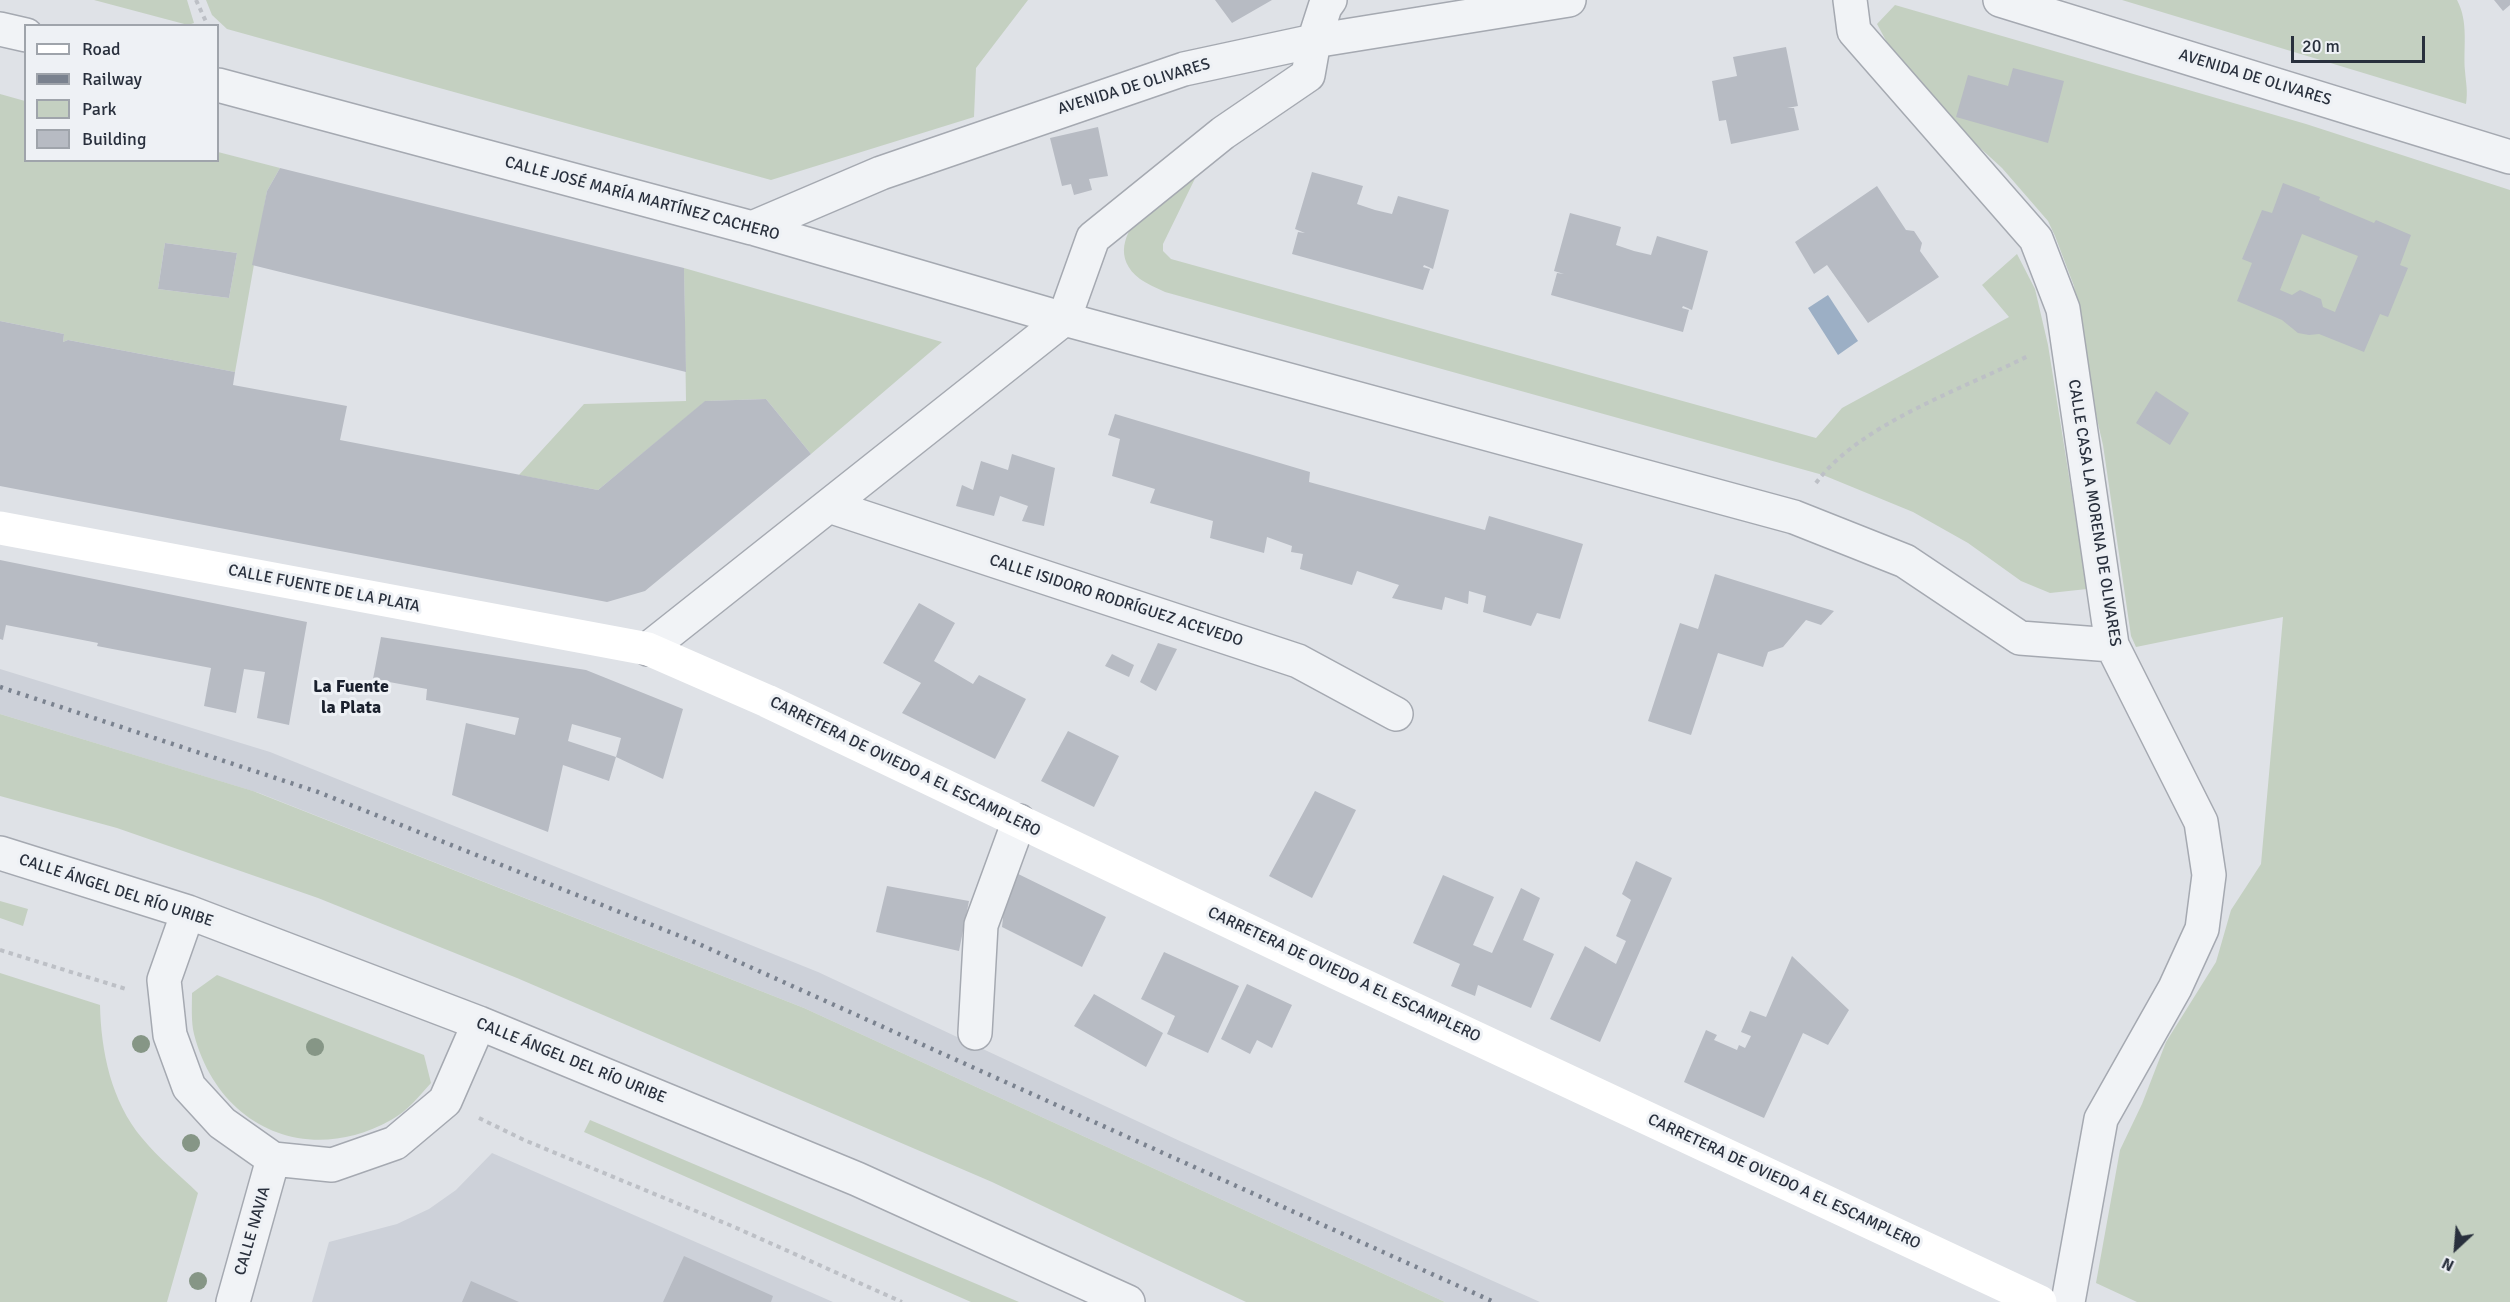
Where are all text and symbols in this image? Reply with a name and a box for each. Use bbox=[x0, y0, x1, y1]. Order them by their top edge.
legend bbox=[24, 24, 219, 162]
scale bar bbox=[2294, 24, 2428, 62]
text: 20 m bbox=[2302, 35, 2340, 57]
text: Road bbox=[82, 38, 121, 60]
street label: AVENIDA DE OLIVARES bbox=[2176, 46, 2334, 110]
street label: AVENIDA DE OLIVARES bbox=[1055, 55, 1213, 119]
text: Railway bbox=[82, 68, 142, 90]
text: Park bbox=[82, 98, 117, 120]
text: Building bbox=[82, 128, 146, 150]
street label: CALLE JOSÉ MARÍA MARTÍNEZ CACHERO bbox=[503, 153, 781, 245]
street label: CALLE CASA LA MORENA DE OLIVARES bbox=[2063, 378, 2125, 648]
street label: CALLE ISIDORO RODRÍGUEZ ACEVEDO bbox=[987, 551, 1245, 651]
street label: CALLE FUENTE DE LA PLATA bbox=[226, 561, 422, 617]
district label: La Fuente la Plata bbox=[313, 676, 389, 718]
street label: CARRETERA DE OVIEDO A EL ESCAMPLERO bbox=[767, 693, 1043, 841]
street label: CALLE ÁNGEL DEL RÍO URIBE bbox=[16, 850, 216, 932]
street label: CARRETERA DE OVIEDO A EL ESCAMPLERO bbox=[1205, 903, 1483, 1047]
street label: CALLE ÁNGEL DEL RÍO URIBE bbox=[473, 1014, 669, 1108]
street label: CARRETERA DE OVIEDO A EL ESCAMPLERO bbox=[1645, 1110, 1923, 1254]
street label: CALLE NAVIA bbox=[231, 1184, 275, 1278]
north arrow bbox=[2426, 1218, 2486, 1278]
text: N bbox=[2439, 1253, 2458, 1276]

